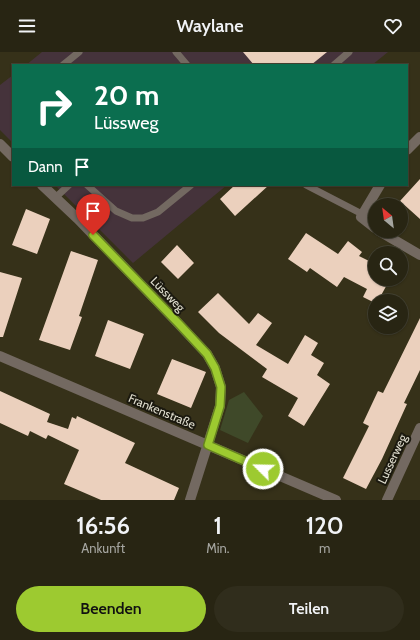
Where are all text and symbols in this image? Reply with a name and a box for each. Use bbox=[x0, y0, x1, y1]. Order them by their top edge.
icon: menu bbox=[16, 15, 38, 37]
text: Waylane bbox=[176, 15, 244, 37]
icon: heart bbox=[382, 15, 404, 37]
text: 20 m bbox=[94, 78, 159, 112]
icon: right bbox=[28, 80, 80, 132]
text: Lüssweg bbox=[94, 112, 158, 134]
icon: arrive bbox=[71, 156, 93, 178]
text: Dann bbox=[28, 158, 63, 176]
pin bbox=[76, 194, 110, 235]
north arrow bbox=[368, 198, 408, 238]
map controls bbox=[368, 198, 408, 334]
icon: arrive bbox=[82, 200, 104, 222]
button: search bbox=[368, 246, 408, 286]
street label: Lüssweg bbox=[148, 273, 189, 315]
button: layers bbox=[368, 294, 408, 334]
street label: Frankenstraße bbox=[126, 390, 198, 432]
street label: Lusserweg bbox=[374, 431, 410, 486]
position arrow bbox=[242, 448, 284, 490]
text: 16:56 bbox=[76, 511, 130, 540]
text: 1 bbox=[214, 511, 222, 540]
text: 120 bbox=[306, 511, 344, 540]
text: Ankunft bbox=[81, 540, 125, 556]
text: Min. bbox=[206, 540, 229, 556]
text: m bbox=[319, 540, 330, 556]
button: Beenden bbox=[16, 586, 206, 632]
button: Teilen bbox=[214, 586, 404, 632]

